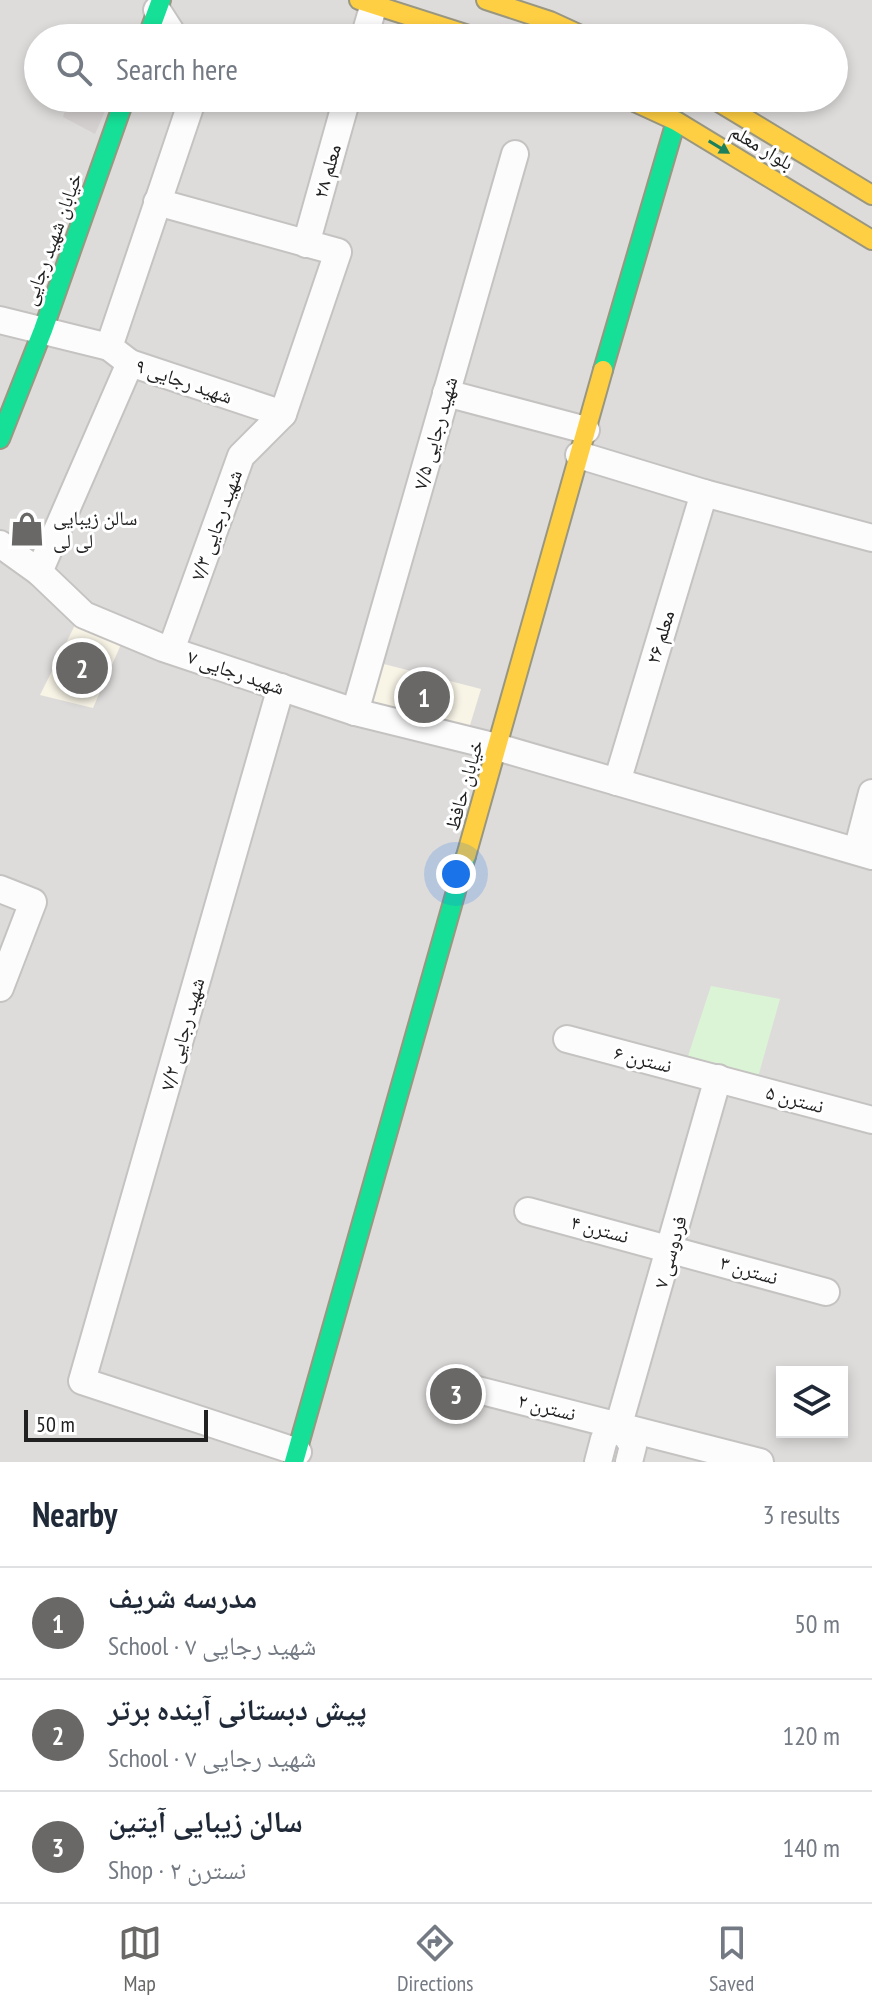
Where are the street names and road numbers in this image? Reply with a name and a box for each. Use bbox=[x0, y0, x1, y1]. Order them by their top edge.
street label: بلوار معلم bbox=[725, 118, 798, 177]
street label: معلم ۲۸ bbox=[307, 141, 348, 201]
street label: خیابان شهید رجایی bbox=[16, 169, 88, 309]
street label: شهید رجایی ۹ bbox=[132, 352, 236, 410]
street label: شهید رجایی ۷/۵ bbox=[407, 374, 463, 492]
street label: شهید رجایی ۷/۳ bbox=[184, 466, 248, 584]
street label: معلم ۲۶ bbox=[640, 607, 681, 667]
street label: شهید رجایی ۷ bbox=[184, 643, 288, 701]
street label: خیابان حافظ bbox=[439, 736, 489, 833]
street label: شهید رجایی ۷/۲ bbox=[154, 975, 210, 1093]
street label: نسترن ۶ bbox=[611, 1039, 675, 1079]
street label: نسترن ۵ bbox=[763, 1079, 827, 1119]
street label: نسترن ۴ bbox=[568, 1209, 632, 1249]
street label: فردوسی ۷ bbox=[647, 1213, 693, 1291]
street label: نسترن ۳ bbox=[717, 1249, 781, 1291]
street label: نسترن ۲ bbox=[515, 1387, 579, 1427]

